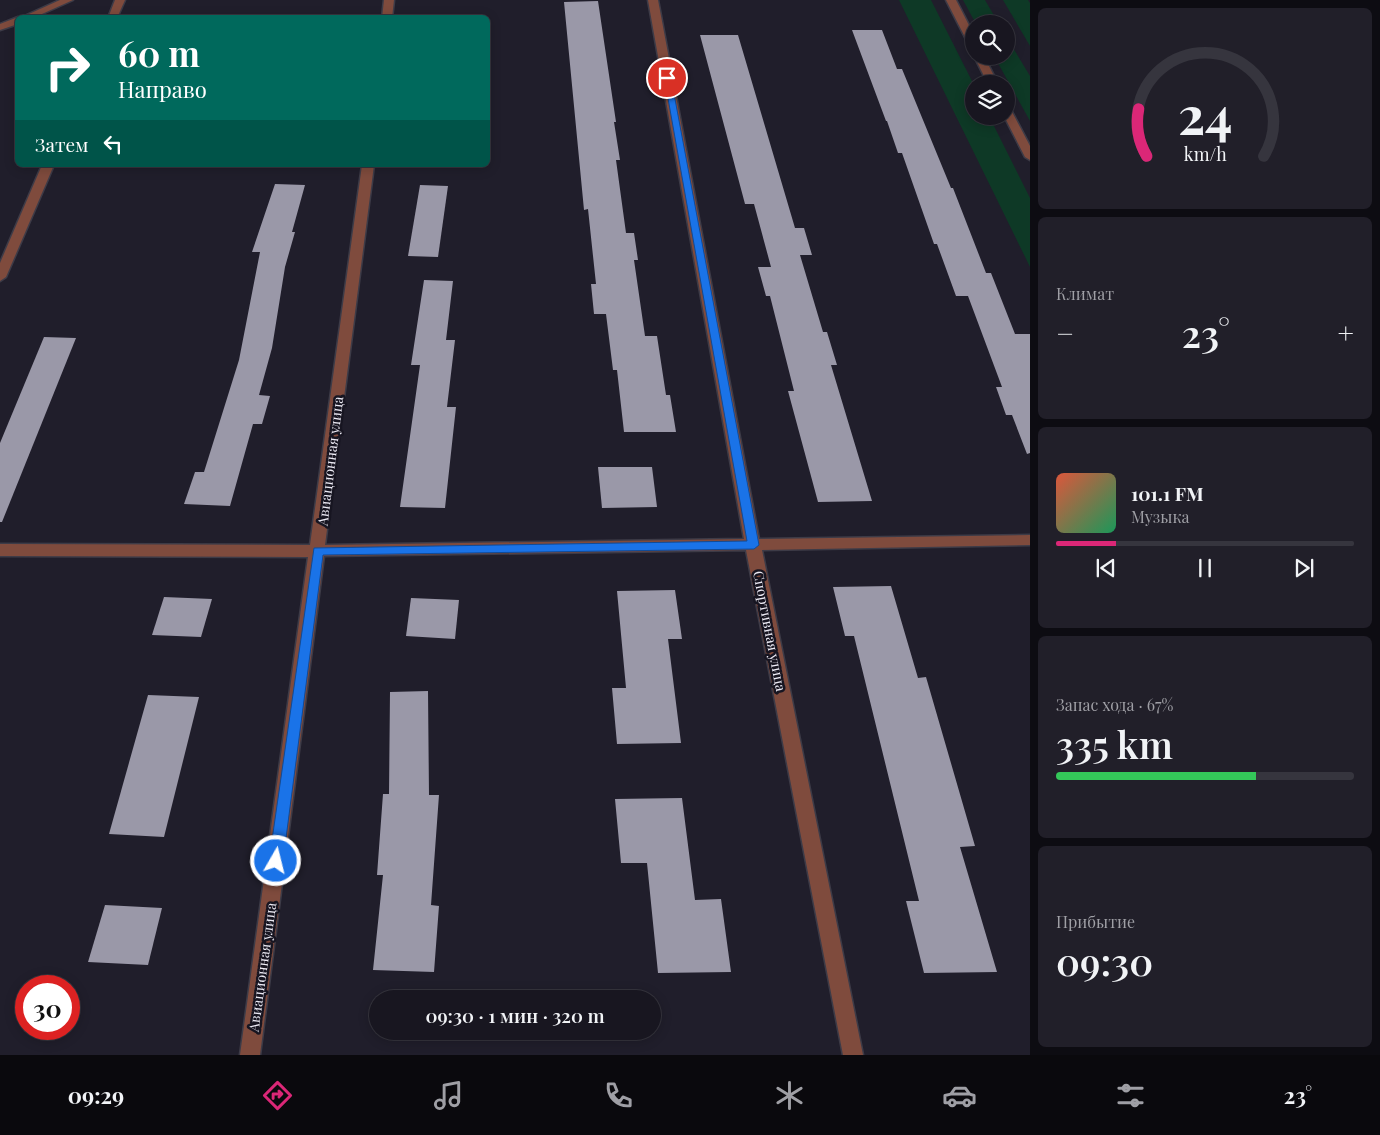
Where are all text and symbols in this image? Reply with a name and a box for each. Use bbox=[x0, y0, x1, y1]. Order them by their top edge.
map controls bbox=[965, 15, 1015, 125]
button: search bbox=[965, 15, 1015, 65]
text: 60 m bbox=[118, 29, 200, 76]
icon: right bbox=[35, 35, 100, 100]
pin bbox=[646, 57, 688, 99]
icon: arrive bbox=[653, 64, 681, 92]
text: Направо bbox=[118, 74, 207, 104]
button: layers bbox=[965, 75, 1015, 125]
text: 24 bbox=[1178, 79, 1232, 148]
icon: left bbox=[99, 130, 127, 158]
text: Затем bbox=[35, 131, 89, 157]
text: km/h bbox=[1184, 142, 1227, 165]
text: Климат bbox=[1056, 283, 1114, 304]
text: 23° bbox=[1182, 307, 1230, 358]
text: − bbox=[1056, 314, 1074, 351]
text: + bbox=[1338, 314, 1354, 351]
street label: Авиационная улица bbox=[313, 395, 347, 528]
text: 101.1 FM bbox=[1131, 480, 1204, 506]
text: Музыка bbox=[1131, 506, 1190, 527]
icon: previous bbox=[1092, 554, 1120, 582]
icon: pause bbox=[1191, 554, 1219, 582]
icon: next bbox=[1290, 554, 1318, 582]
street label: Спортивная улица bbox=[749, 569, 791, 693]
text: Запас хода · 67% bbox=[1056, 694, 1173, 715]
text: 335 km bbox=[1056, 718, 1173, 769]
position arrow bbox=[249, 834, 301, 886]
street label: Авиационная улица bbox=[243, 901, 280, 1034]
text: Прибытие bbox=[1056, 911, 1135, 932]
text: 09:30 bbox=[1056, 935, 1153, 986]
speed limit sign: 30 bbox=[15, 975, 80, 1040]
text: 09:30 · 1 мин · 320 m bbox=[425, 1002, 605, 1028]
icon: directions bbox=[260, 1078, 295, 1113]
icon: music bbox=[431, 1078, 466, 1113]
icon: phone bbox=[601, 1078, 636, 1113]
icon: climate bbox=[772, 1078, 807, 1113]
icon: car bbox=[942, 1078, 977, 1113]
icon: filters bbox=[1113, 1078, 1148, 1113]
text: 09:29 bbox=[68, 1080, 124, 1110]
text: 23° bbox=[1284, 1080, 1312, 1110]

